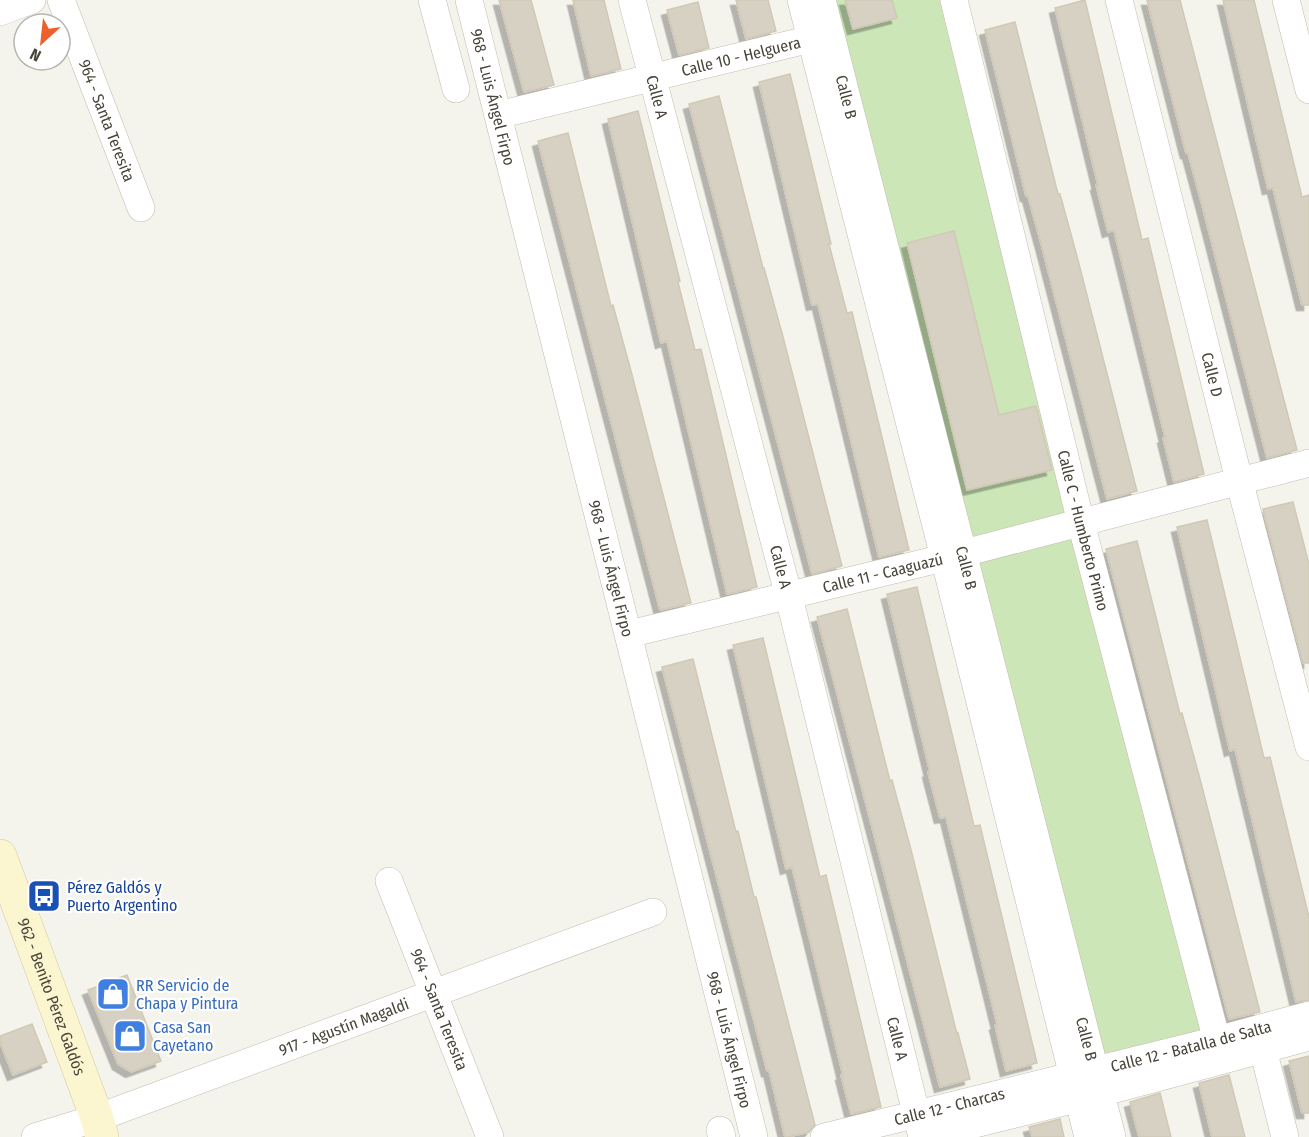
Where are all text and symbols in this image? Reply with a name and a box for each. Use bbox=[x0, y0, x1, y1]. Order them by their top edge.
north arrow bbox=[12, 12, 72, 72]
street label: 968 - Luis Ángel Firpo bbox=[467, 27, 519, 167]
street label: Calle 10 - Helguera bbox=[679, 33, 803, 80]
text: N bbox=[27, 44, 44, 66]
street label: 964 - Santa Teresita bbox=[75, 57, 139, 184]
street label: Calle A bbox=[642, 73, 672, 121]
street label: Calle B bbox=[832, 73, 861, 121]
street label: Calle D bbox=[1197, 350, 1227, 399]
street label: Calle C - Humberto Primo bbox=[1054, 448, 1113, 613]
street label: 968 - Luis Ángel Firpo bbox=[585, 498, 637, 639]
street label: Calle A bbox=[766, 543, 796, 591]
street label: Calle B bbox=[952, 544, 981, 592]
street label: Calle 11 - Caaguazú bbox=[821, 549, 945, 597]
bus stop icon: Pérez Galdós y Puerto Argentino bbox=[26, 878, 62, 914]
place label: Pérez Galdós y Puerto Argentino bbox=[67, 878, 178, 915]
street label: 962 - Benito Pérez Galdós bbox=[14, 916, 89, 1078]
street label: 964 - Santa Teresita bbox=[407, 946, 472, 1073]
street label: 968 - Luis Ángel Firpo bbox=[703, 970, 755, 1110]
shop icon: RR Servicio de Chapa y Pintura bbox=[95, 976, 131, 1012]
place label: RR Servicio de Chapa y Pintura bbox=[136, 976, 239, 1013]
street label: 917 - Agustín Magaldi bbox=[276, 994, 411, 1060]
street label: Calle A bbox=[883, 1015, 912, 1063]
street label: Calle B bbox=[1072, 1015, 1101, 1063]
street label: Calle 12 - Batalla de Salta bbox=[1109, 1017, 1274, 1076]
shop icon: Casa San Cayetano bbox=[112, 1018, 148, 1054]
place label: Casa San Cayetano bbox=[153, 1018, 213, 1055]
street label: Calle 12 - Charcas bbox=[892, 1084, 1007, 1129]

